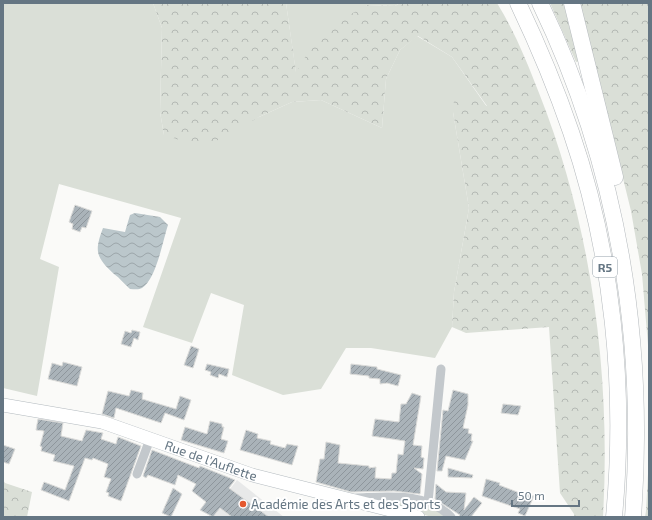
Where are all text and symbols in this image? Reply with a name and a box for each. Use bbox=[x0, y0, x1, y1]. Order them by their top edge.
road number: R5 bbox=[593, 257, 617, 277]
street label: Rue de l'Auflette bbox=[163, 437, 259, 484]
scale bar bbox=[512, 482, 579, 508]
text: 50 m bbox=[518, 488, 545, 502]
place label: Académie des Arts et des Sports bbox=[251, 496, 441, 512]
marker: Académie des Arts et des Sports bbox=[238, 499, 248, 509]

